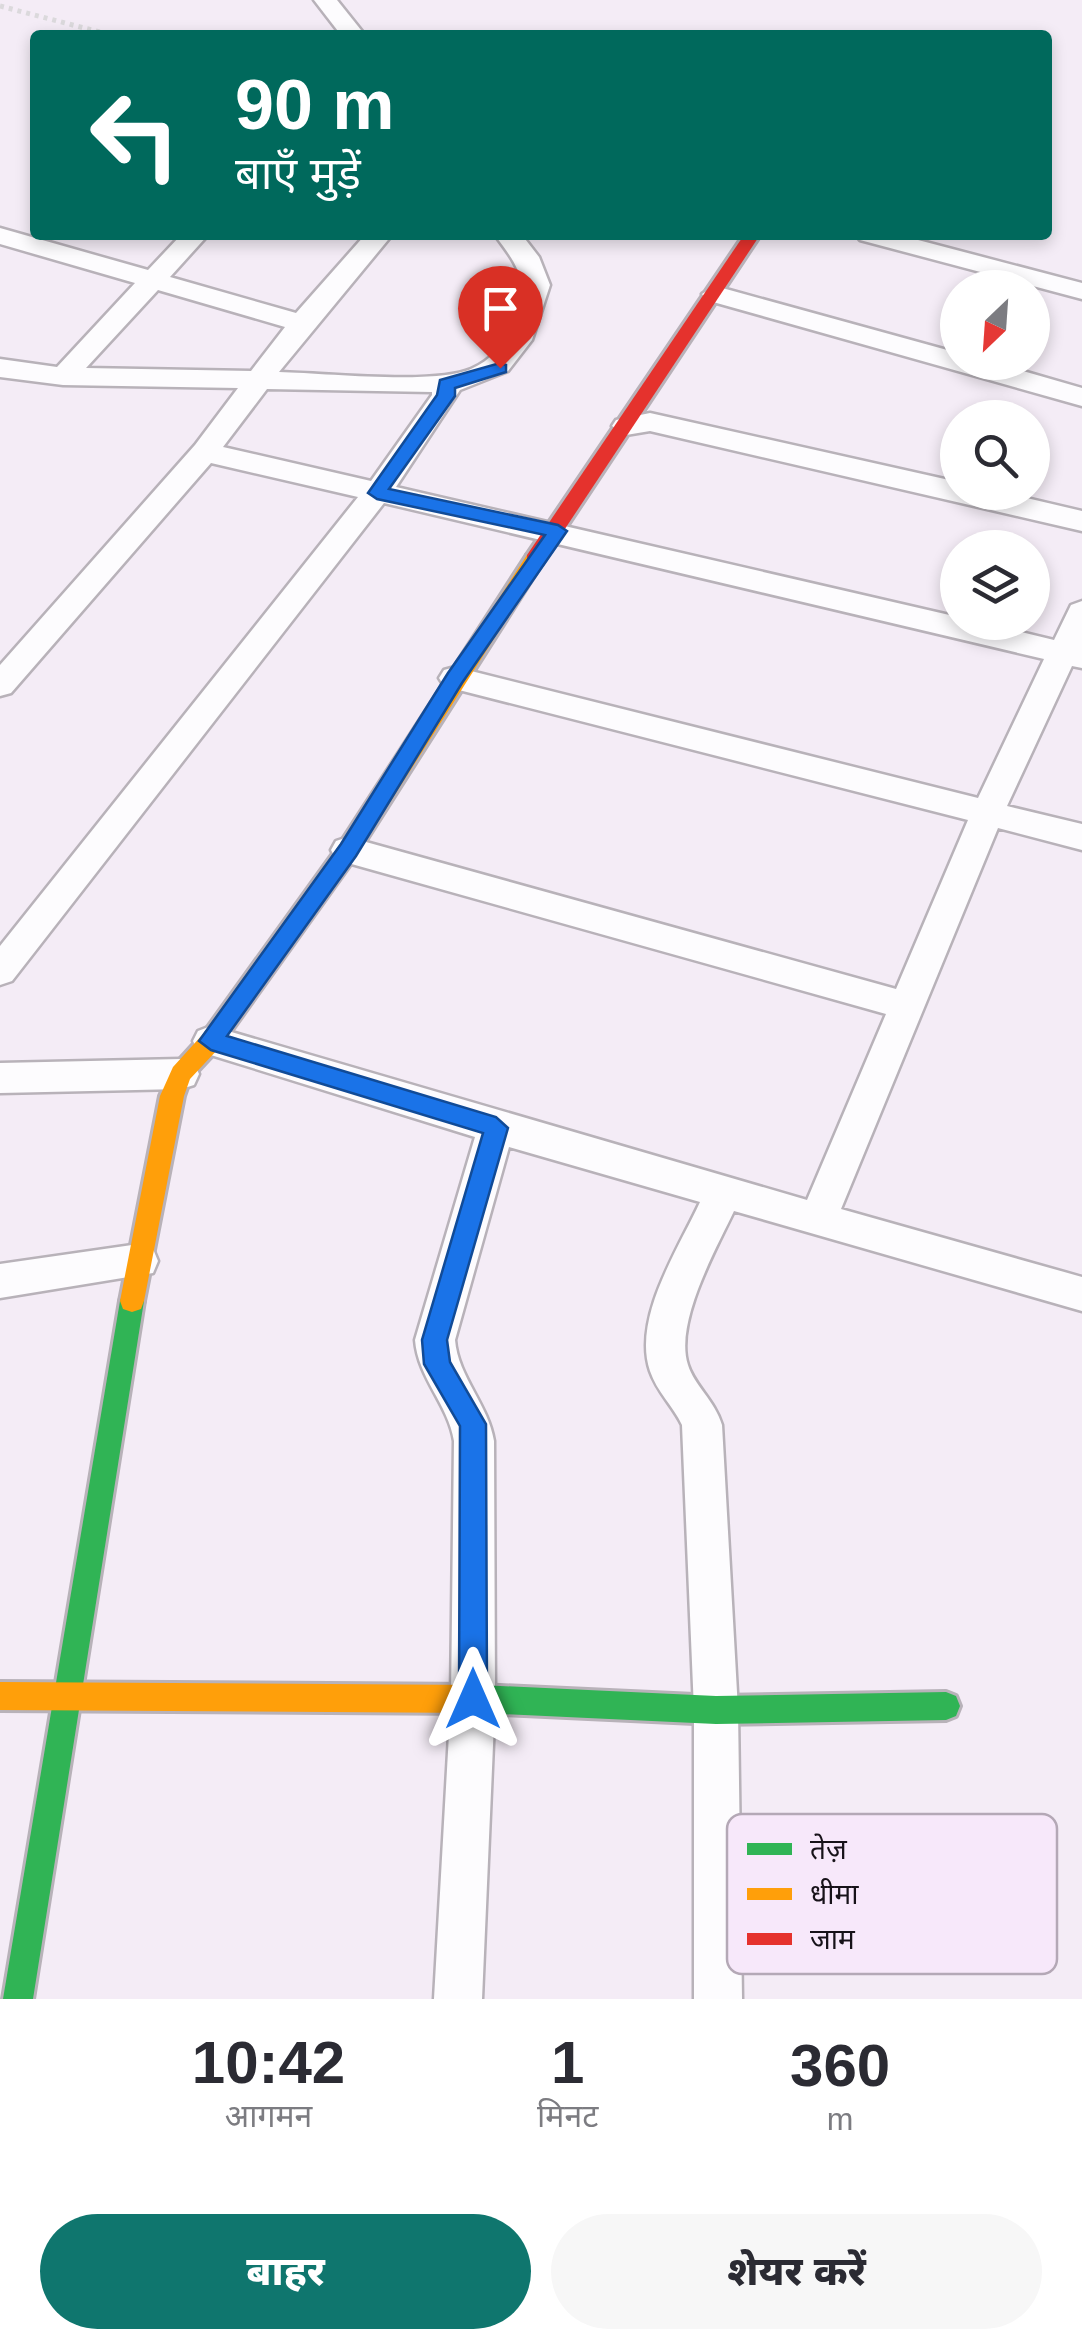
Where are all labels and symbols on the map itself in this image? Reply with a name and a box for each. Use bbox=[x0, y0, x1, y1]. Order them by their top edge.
pin bbox=[458, 266, 543, 369]
north arrow bbox=[940, 270, 1050, 380]
position arrow bbox=[421, 1647, 525, 1751]
legend bbox=[727, 1814, 1057, 1974]
text: तेज़ bbox=[810, 1833, 848, 1865]
text: धीमा bbox=[810, 1878, 859, 1910]
text: जाम bbox=[810, 1924, 856, 1955]

